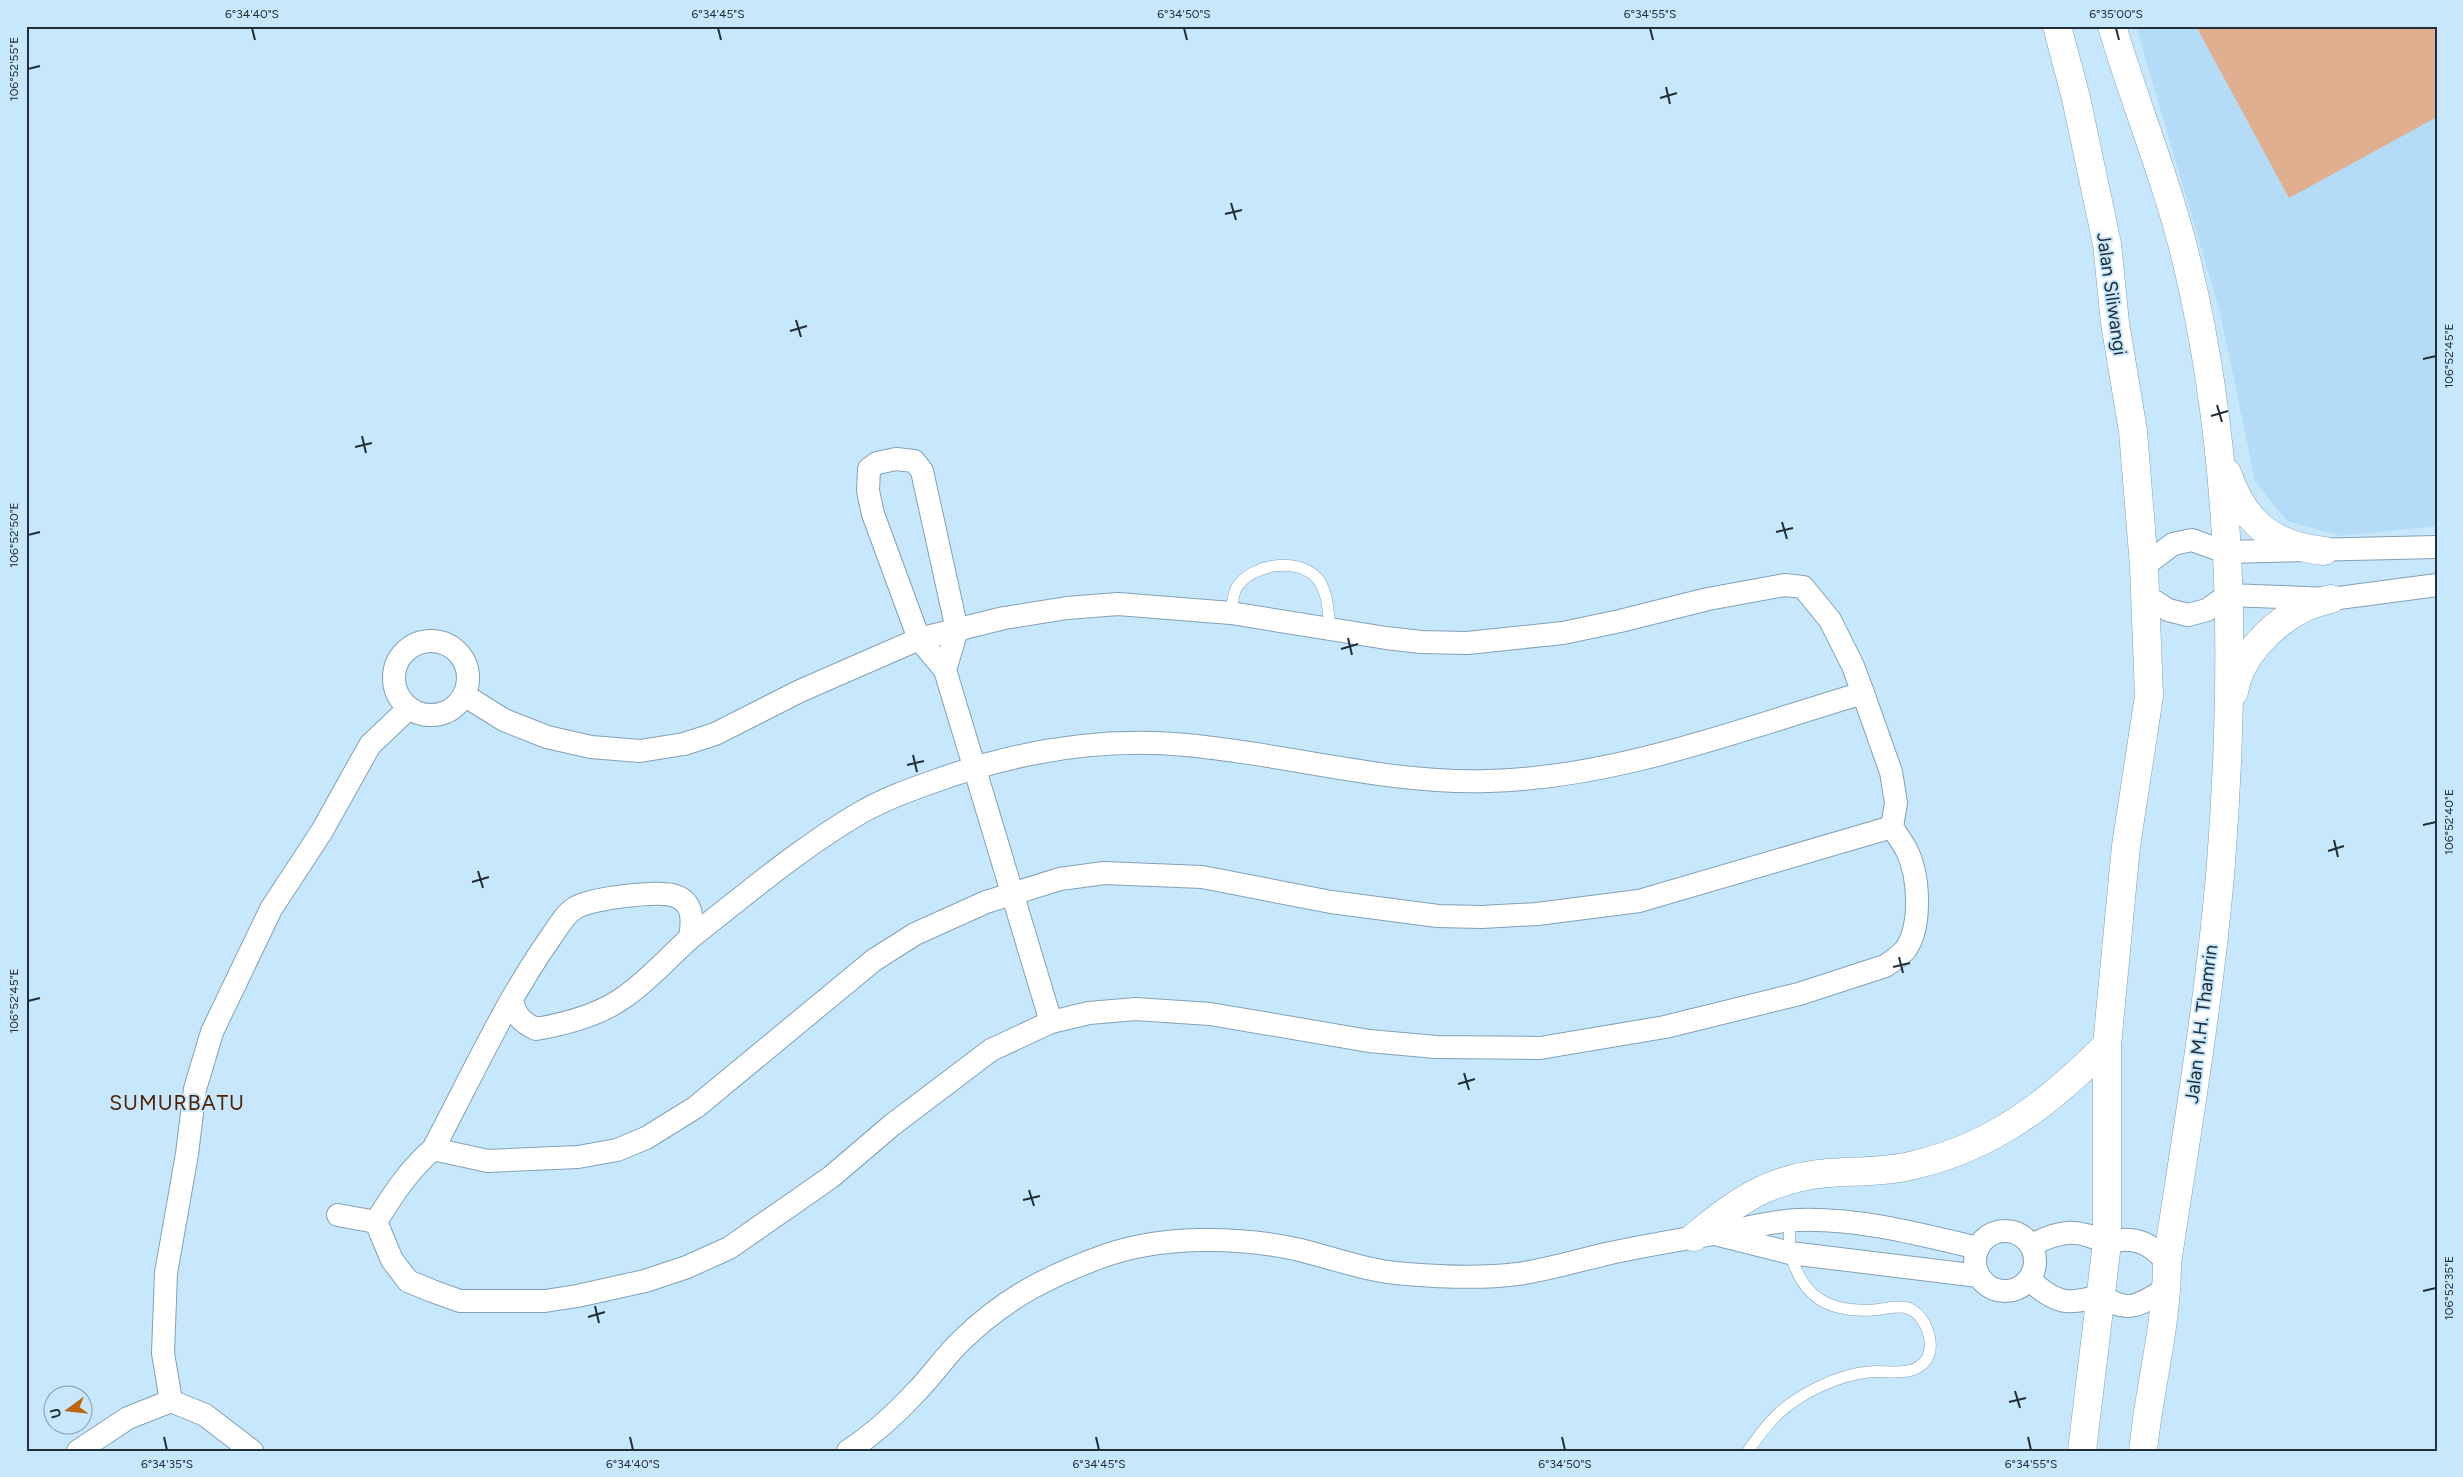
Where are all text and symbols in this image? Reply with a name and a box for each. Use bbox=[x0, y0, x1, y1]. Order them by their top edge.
text: 6°34'40"S bbox=[225, 7, 279, 21]
text: 6°34'45"S bbox=[691, 7, 745, 21]
text: 6°34'50"S bbox=[1157, 7, 1211, 21]
text: 6°34'55"S bbox=[1624, 7, 1676, 21]
text: 6°35'00"S bbox=[2089, 7, 2143, 21]
text: 106°52'55"E bbox=[7, 37, 21, 101]
street label: Jalan Siliwangi bbox=[2092, 231, 2132, 357]
text: 106°52'45"E bbox=[2442, 323, 2456, 389]
text: 106°52'50"E bbox=[7, 502, 21, 568]
text: 106°52'40"E bbox=[2442, 789, 2456, 855]
street label: Jalan M.H. Thamrin bbox=[2180, 943, 2222, 1105]
text: 106°52'45"E bbox=[7, 968, 21, 1034]
district label: SUMURBATU bbox=[109, 1090, 245, 1115]
text: 106°52'35"E bbox=[2442, 1256, 2456, 1320]
north arrow bbox=[42, 1384, 92, 1434]
text: U bbox=[46, 1406, 65, 1420]
text: 6°34'35"S bbox=[141, 1457, 193, 1471]
text: 6°34'40"S bbox=[606, 1457, 660, 1471]
text: 6°34'45"S bbox=[1072, 1457, 1126, 1471]
text: 6°34'50"S bbox=[1538, 1457, 1592, 1471]
text: 6°34'55"S bbox=[2005, 1457, 2057, 1471]

